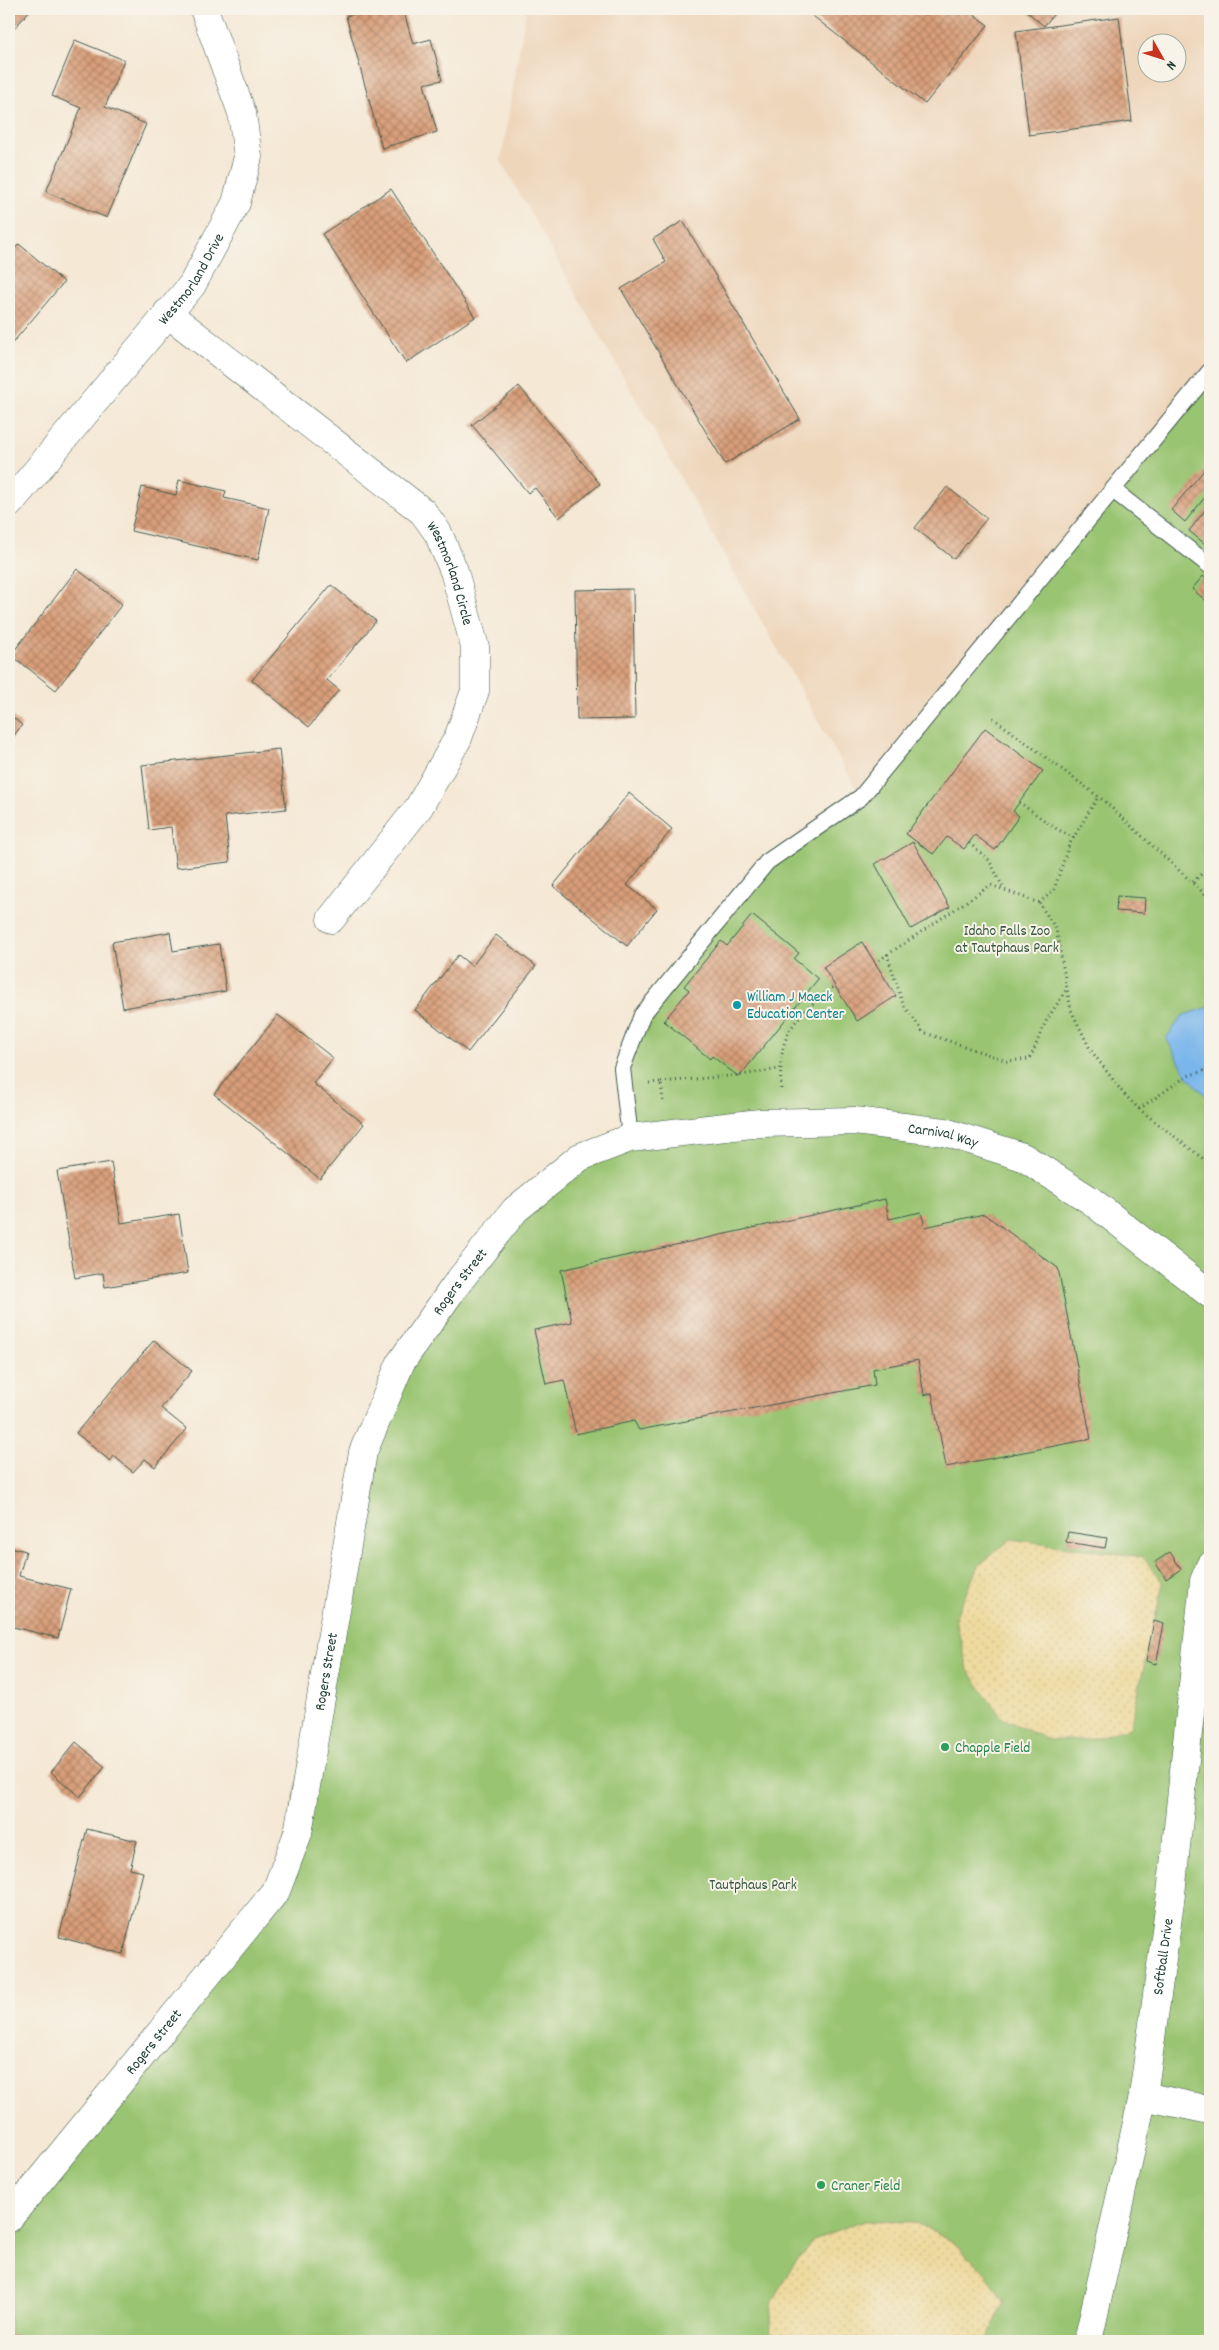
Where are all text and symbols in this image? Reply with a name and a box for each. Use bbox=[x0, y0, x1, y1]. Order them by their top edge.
north arrow bbox=[1136, 32, 1186, 82]
text: N bbox=[1161, 56, 1180, 74]
street label: Westmorland Drive bbox=[154, 229, 231, 331]
street label: Westmorland Circle bbox=[420, 517, 478, 628]
park label: Idaho Falls Zoo at Tautphaus Park bbox=[955, 921, 1059, 960]
place label: William J Maeck Education Center bbox=[747, 987, 845, 1026]
marker: William J Maeck Education Center bbox=[731, 999, 743, 1011]
street label: Carnival Way bbox=[906, 1119, 982, 1155]
street label: Rogers Street bbox=[428, 1244, 494, 1321]
street label: Rogers Street bbox=[310, 1631, 345, 1713]
place label: Chapple Field bbox=[955, 1738, 1030, 1760]
marker: Chapple Field bbox=[939, 1741, 951, 1753]
park label: Tautphaus Park bbox=[709, 1875, 797, 1897]
street label: Softball Drive bbox=[1148, 1917, 1181, 1996]
street label: Rogers Street bbox=[121, 2005, 189, 2080]
place label: Craner Field bbox=[831, 2176, 900, 2198]
marker: Craner Field bbox=[815, 2179, 827, 2191]

